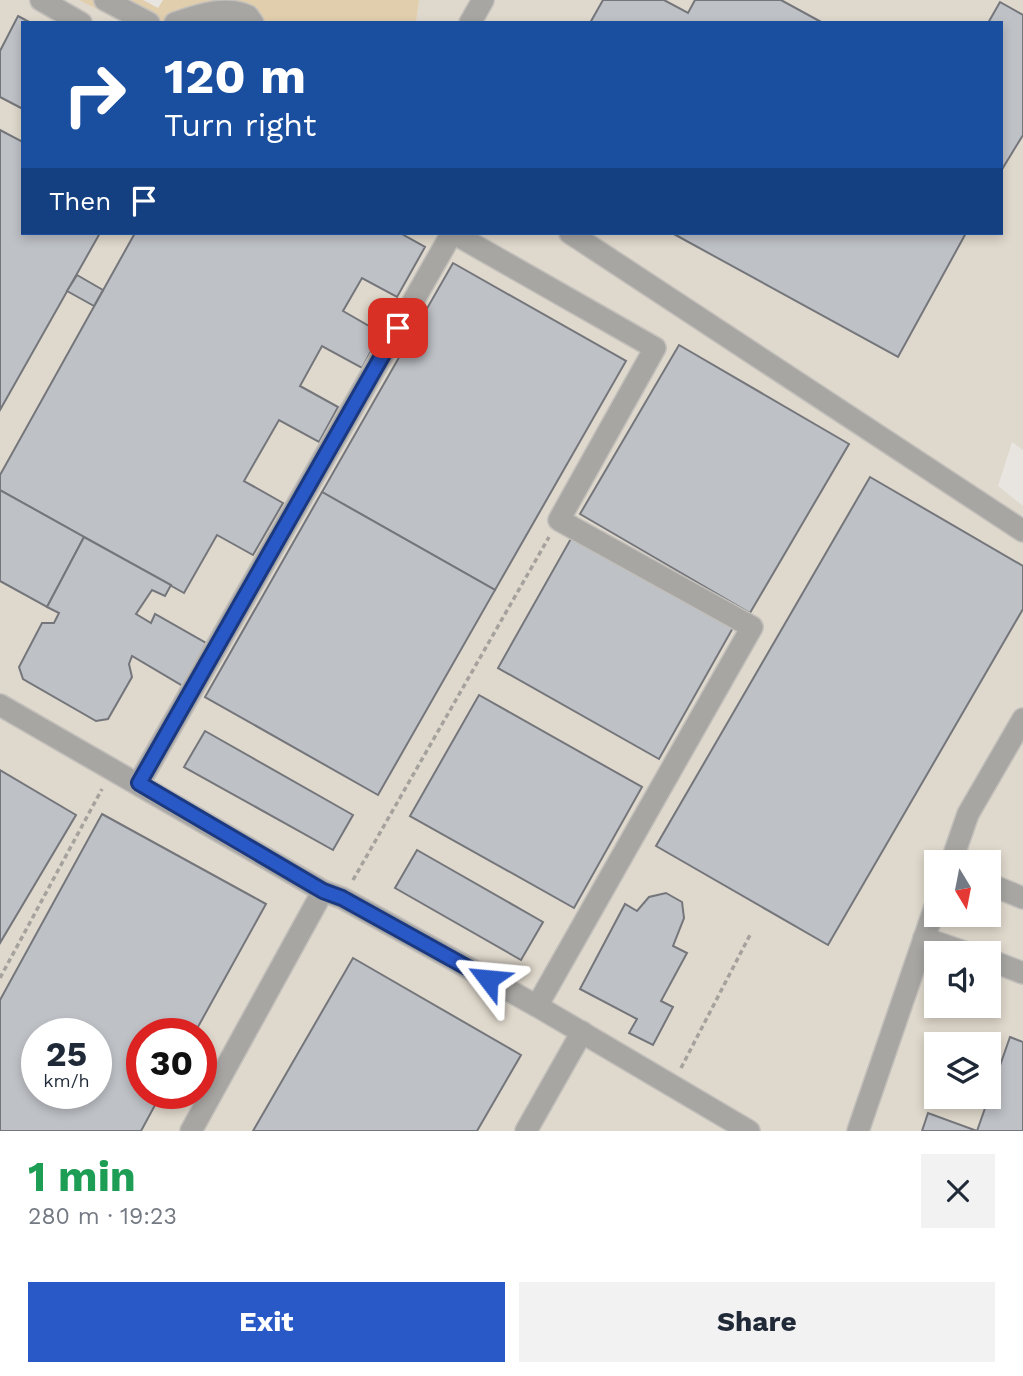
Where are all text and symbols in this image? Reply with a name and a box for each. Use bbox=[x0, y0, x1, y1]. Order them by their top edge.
text: 120 m bbox=[164, 47, 306, 105]
icon: right bbox=[49, 49, 140, 140]
text: Turn right bbox=[164, 106, 316, 144]
icon: arrive bbox=[125, 182, 163, 220]
text: Then bbox=[49, 186, 111, 216]
pin bbox=[368, 298, 428, 358]
icon: arrive bbox=[379, 309, 417, 347]
north arrow bbox=[924, 850, 1001, 928]
map controls bbox=[924, 850, 1001, 1109]
button: sound bbox=[924, 941, 1001, 1018]
position arrow bbox=[451, 942, 525, 1016]
speed limit sign: 30 bbox=[126, 1018, 217, 1109]
button: layers bbox=[924, 1032, 1001, 1109]
text: 25 bbox=[46, 1033, 87, 1075]
text: km/h bbox=[43, 1070, 90, 1091]
text: 1 min bbox=[28, 1152, 136, 1201]
button: close bbox=[921, 1154, 995, 1228]
text: 280 m · 19:23 bbox=[28, 1203, 177, 1230]
button: Exit bbox=[28, 1282, 505, 1362]
button: Share bbox=[519, 1282, 995, 1362]

